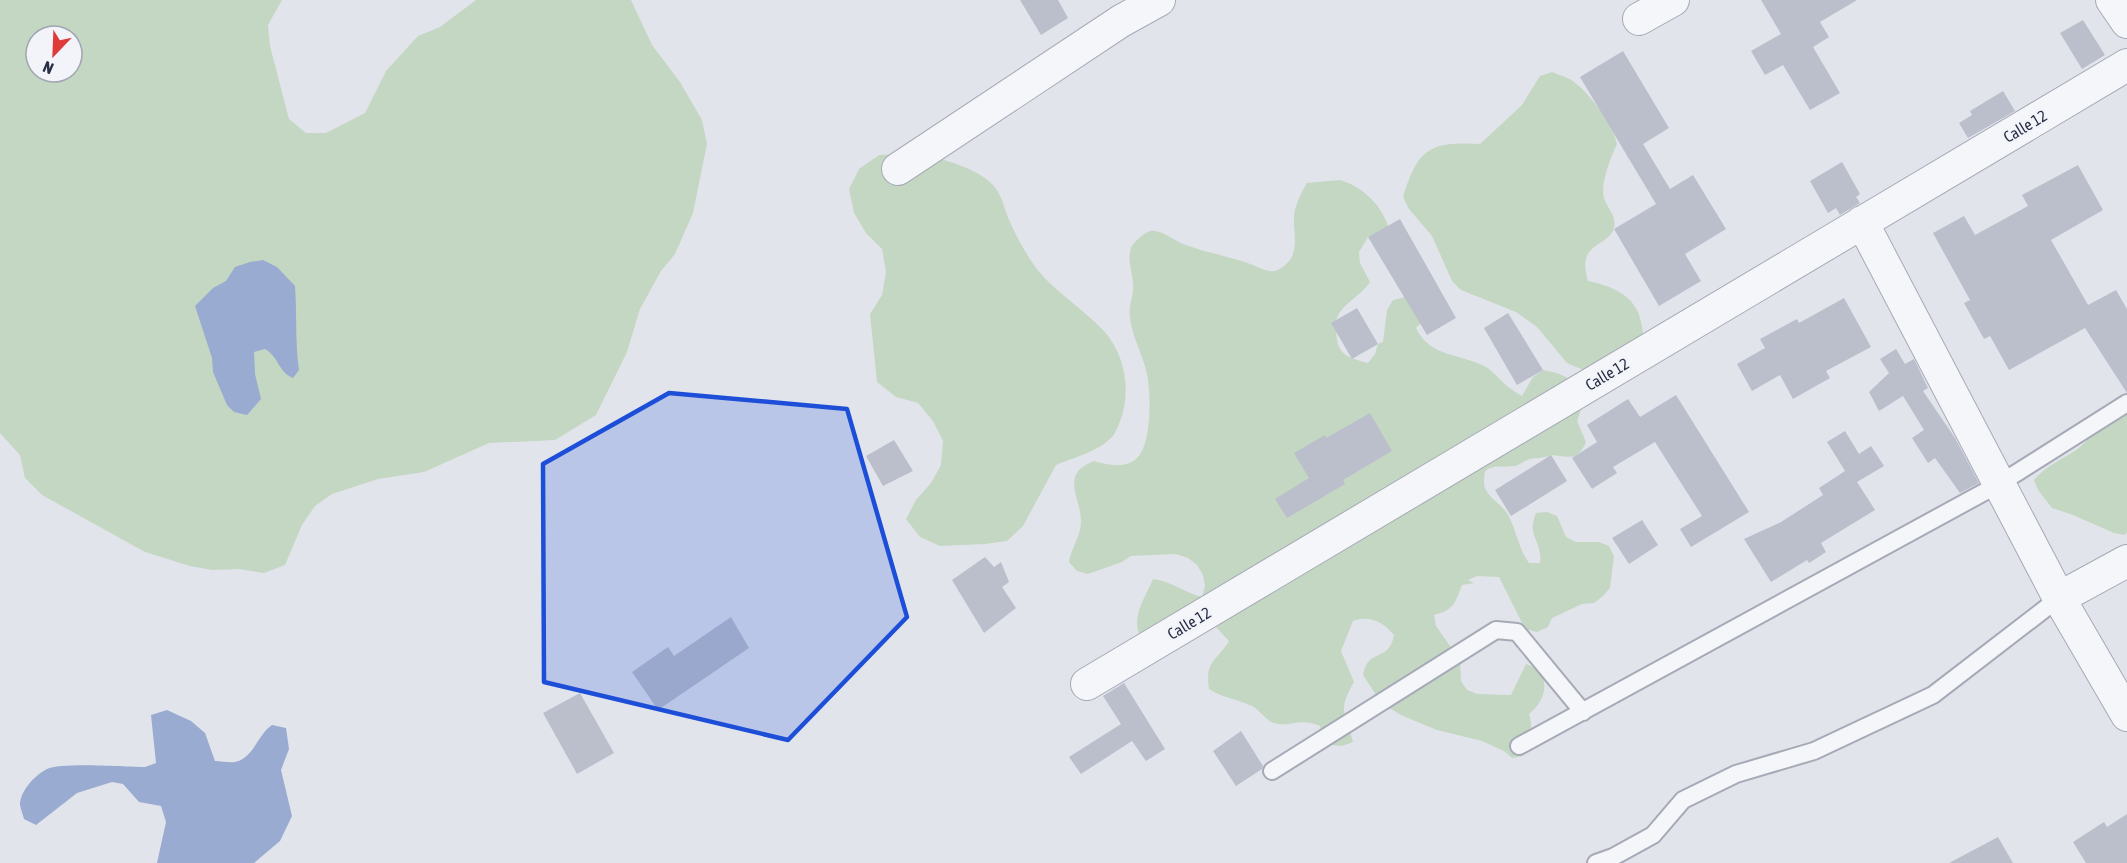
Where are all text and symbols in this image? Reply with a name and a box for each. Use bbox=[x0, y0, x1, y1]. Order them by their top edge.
north arrow bbox=[24, 24, 84, 84]
text: N bbox=[40, 58, 56, 78]
street label: Calle 12 bbox=[2000, 106, 2050, 146]
street label: Calle 12 bbox=[1582, 354, 1632, 394]
street label: Calle 12 bbox=[1164, 603, 1214, 643]

